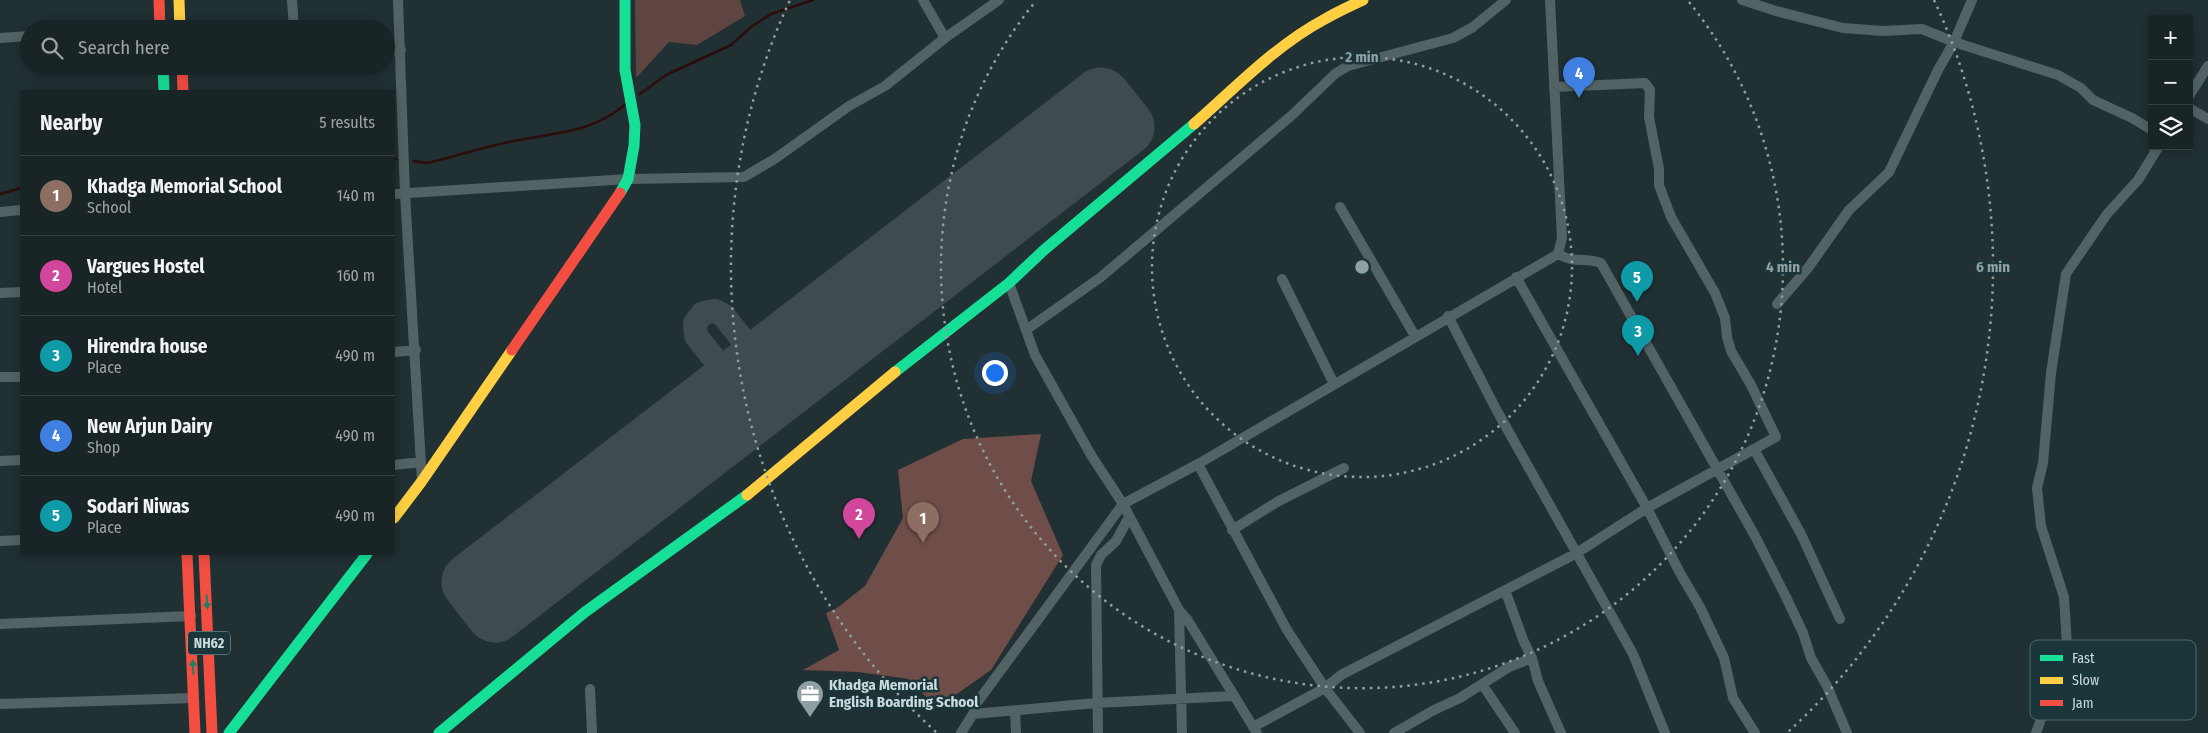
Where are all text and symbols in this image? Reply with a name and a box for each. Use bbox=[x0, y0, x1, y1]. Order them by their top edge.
map controls bbox=[2148, 15, 2193, 150]
button: + bbox=[2148, 15, 2193, 60]
search box bbox=[20, 20, 395, 75]
icon: search bbox=[38, 34, 66, 62]
text: Search here bbox=[78, 36, 170, 59]
text: 2 min bbox=[1344, 48, 1379, 66]
pin: 4 bbox=[1563, 57, 1595, 98]
button: − bbox=[2148, 60, 2193, 105]
button: layers bbox=[2148, 105, 2193, 150]
text: Nearby bbox=[40, 110, 102, 136]
text: 5 results bbox=[319, 113, 375, 132]
text: Khadga Memorial School bbox=[87, 175, 282, 198]
text: 1 bbox=[53, 186, 59, 205]
text: 140 m bbox=[337, 186, 375, 205]
text: School bbox=[87, 198, 131, 217]
text: Vargues Hostel bbox=[87, 255, 205, 278]
centre of rings bbox=[1353, 258, 1371, 276]
text: 4 min bbox=[1766, 258, 1800, 276]
text: 6 min bbox=[1976, 258, 2010, 276]
pin: 5 bbox=[1621, 261, 1653, 302]
text: 2 bbox=[52, 266, 60, 285]
text: 160 m bbox=[336, 266, 375, 285]
text: Hotel bbox=[87, 278, 122, 297]
pin: 3 bbox=[1622, 315, 1654, 356]
text: Hirendra house bbox=[87, 335, 207, 358]
text: 3 bbox=[52, 346, 60, 365]
text: 490 m bbox=[335, 346, 375, 365]
text: Place bbox=[87, 358, 122, 377]
your location bbox=[982, 360, 1008, 386]
text: New Arjun Dairy bbox=[87, 415, 212, 438]
text: 4 bbox=[52, 426, 60, 445]
text: 490 m bbox=[335, 426, 375, 445]
text: Shop bbox=[87, 438, 120, 457]
text: Sodari Niwas bbox=[87, 495, 189, 518]
pin: 2 bbox=[843, 498, 875, 539]
pin: 1 bbox=[907, 502, 939, 543]
text: 5 bbox=[52, 506, 60, 525]
text: 490 m bbox=[335, 506, 375, 525]
text: Place bbox=[87, 518, 122, 537]
one-way arrow bbox=[203, 595, 211, 611]
road number: NH62 bbox=[188, 632, 230, 654]
legend bbox=[2030, 640, 2196, 720]
text: Fast bbox=[2072, 650, 2095, 667]
one-way arrow bbox=[188, 659, 196, 675]
text: Slow bbox=[2072, 672, 2099, 689]
place label: Khadga Memorial English Boarding School bbox=[829, 676, 979, 711]
office icon: Khadga Memorial English Boarding School bbox=[795, 679, 825, 718]
text: Jam bbox=[2072, 695, 2093, 712]

